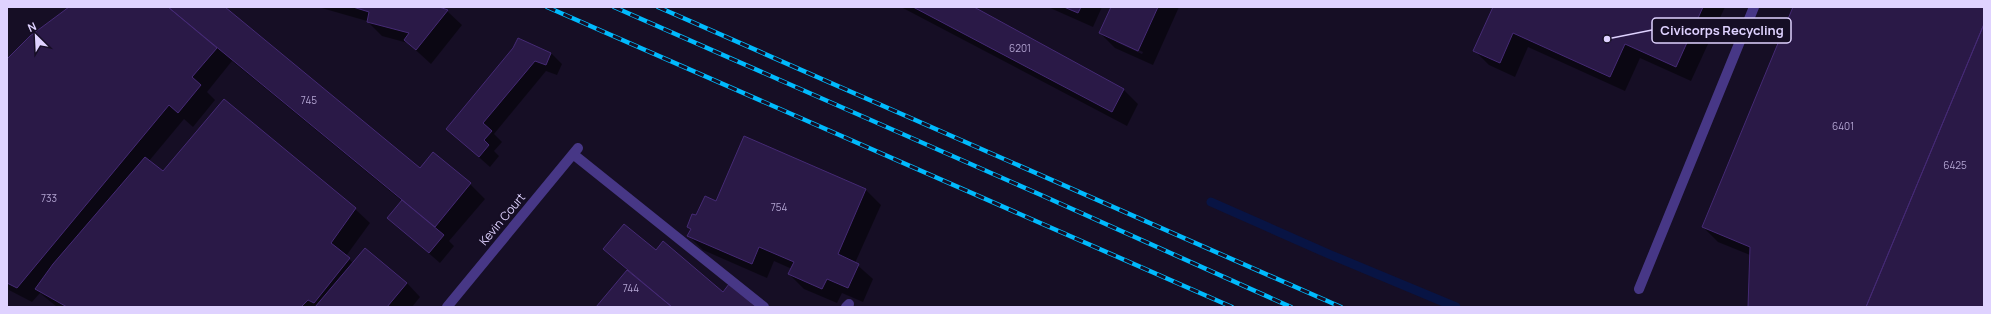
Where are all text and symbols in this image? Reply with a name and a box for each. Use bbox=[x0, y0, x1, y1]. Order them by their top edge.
north arrow bbox=[16, 16, 56, 56]
text: N bbox=[25, 18, 38, 35]
callout: Civicorps Recycling bbox=[1652, 18, 1791, 43]
text: Civicorps Recycling bbox=[1660, 21, 1784, 39]
house number: 6201 bbox=[1009, 41, 1031, 55]
house number: 745 bbox=[301, 93, 317, 107]
house number: 6401 bbox=[1832, 119, 1854, 133]
house number: 6425 bbox=[1943, 158, 1967, 172]
street label: Kevin Court bbox=[475, 189, 529, 249]
house number: 733 bbox=[41, 191, 57, 205]
house number: 754 bbox=[771, 200, 787, 214]
house number: 744 bbox=[623, 281, 639, 295]

